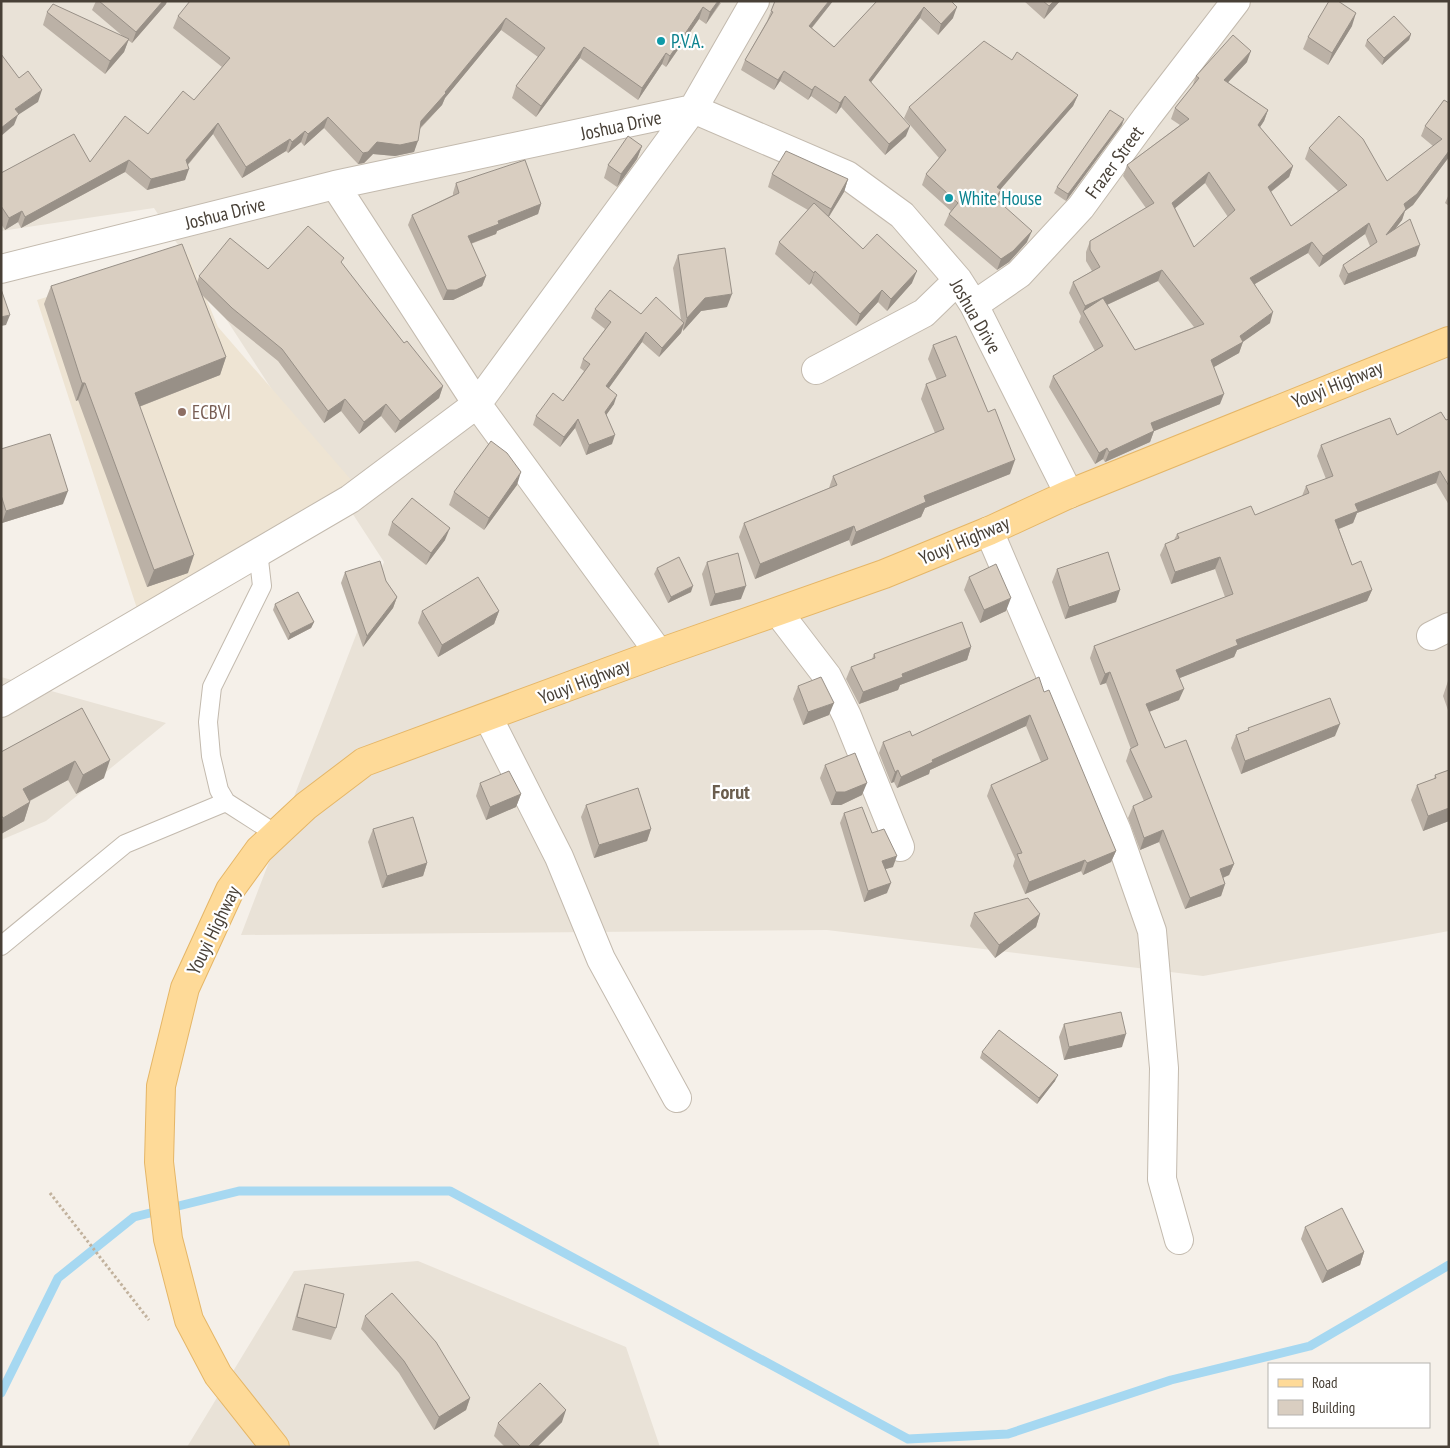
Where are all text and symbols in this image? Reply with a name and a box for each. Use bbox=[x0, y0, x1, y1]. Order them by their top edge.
place label: P.V.A. bbox=[671, 29, 704, 53]
marker: P.V.A. bbox=[655, 35, 667, 47]
street label: Joshua Drive bbox=[577, 105, 664, 145]
street label: Frazer Street bbox=[1080, 120, 1149, 203]
place label: White House bbox=[959, 186, 1042, 210]
street label: Joshua Drive bbox=[181, 191, 268, 235]
marker: White House bbox=[943, 192, 955, 204]
street label: Joshua Drive bbox=[945, 274, 1007, 358]
street label: Youyi Highway bbox=[1288, 355, 1387, 413]
place label: ECBVI bbox=[192, 400, 231, 424]
marker: ECBVI bbox=[176, 406, 188, 418]
street label: Youyi Highway bbox=[915, 510, 1014, 570]
street label: Youyi Highway bbox=[535, 652, 634, 709]
district label: Forut bbox=[712, 779, 750, 805]
street label: Youyi Highway bbox=[181, 881, 245, 978]
legend bbox=[1268, 1363, 1430, 1428]
text: Road bbox=[1312, 1373, 1338, 1392]
text: Building bbox=[1312, 1398, 1355, 1417]

